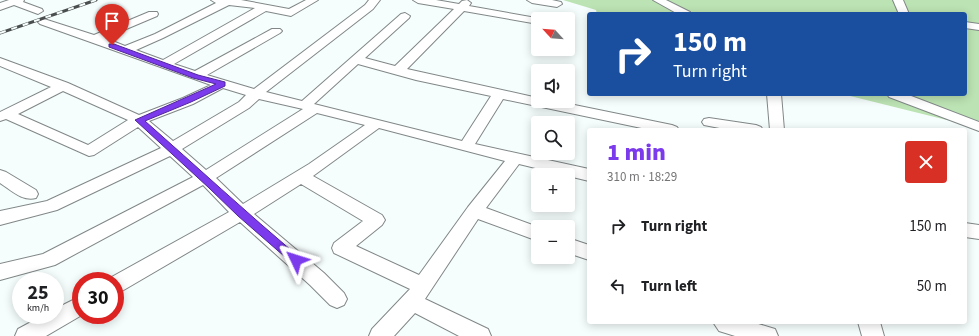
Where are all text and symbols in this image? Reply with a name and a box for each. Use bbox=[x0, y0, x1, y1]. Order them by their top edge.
pin bbox=[95, 4, 129, 45]
icon: arrive bbox=[101, 10, 123, 32]
north arrow bbox=[531, 12, 575, 56]
map controls bbox=[531, 12, 575, 264]
text: 150 m bbox=[673, 22, 747, 62]
icon: right bbox=[607, 28, 659, 80]
text: Turn right bbox=[673, 59, 747, 84]
button: sound bbox=[531, 64, 575, 108]
button: search bbox=[531, 116, 575, 160]
text: 1 min bbox=[607, 135, 666, 170]
button: close bbox=[905, 141, 947, 183]
button: + bbox=[531, 168, 575, 212]
text: 310 m · 18:29 bbox=[607, 168, 677, 186]
icon: right bbox=[607, 215, 629, 237]
text: Turn right bbox=[641, 216, 707, 237]
text: 150 m bbox=[909, 216, 947, 237]
button: − bbox=[531, 220, 575, 264]
position arrow bbox=[275, 239, 317, 281]
speed limit sign: 30 bbox=[72, 272, 124, 324]
icon: left bbox=[607, 275, 629, 297]
text: Turn left bbox=[641, 276, 697, 297]
text: 50 m bbox=[917, 276, 947, 297]
text: 25 bbox=[27, 279, 49, 307]
text: km/h bbox=[27, 301, 49, 315]

